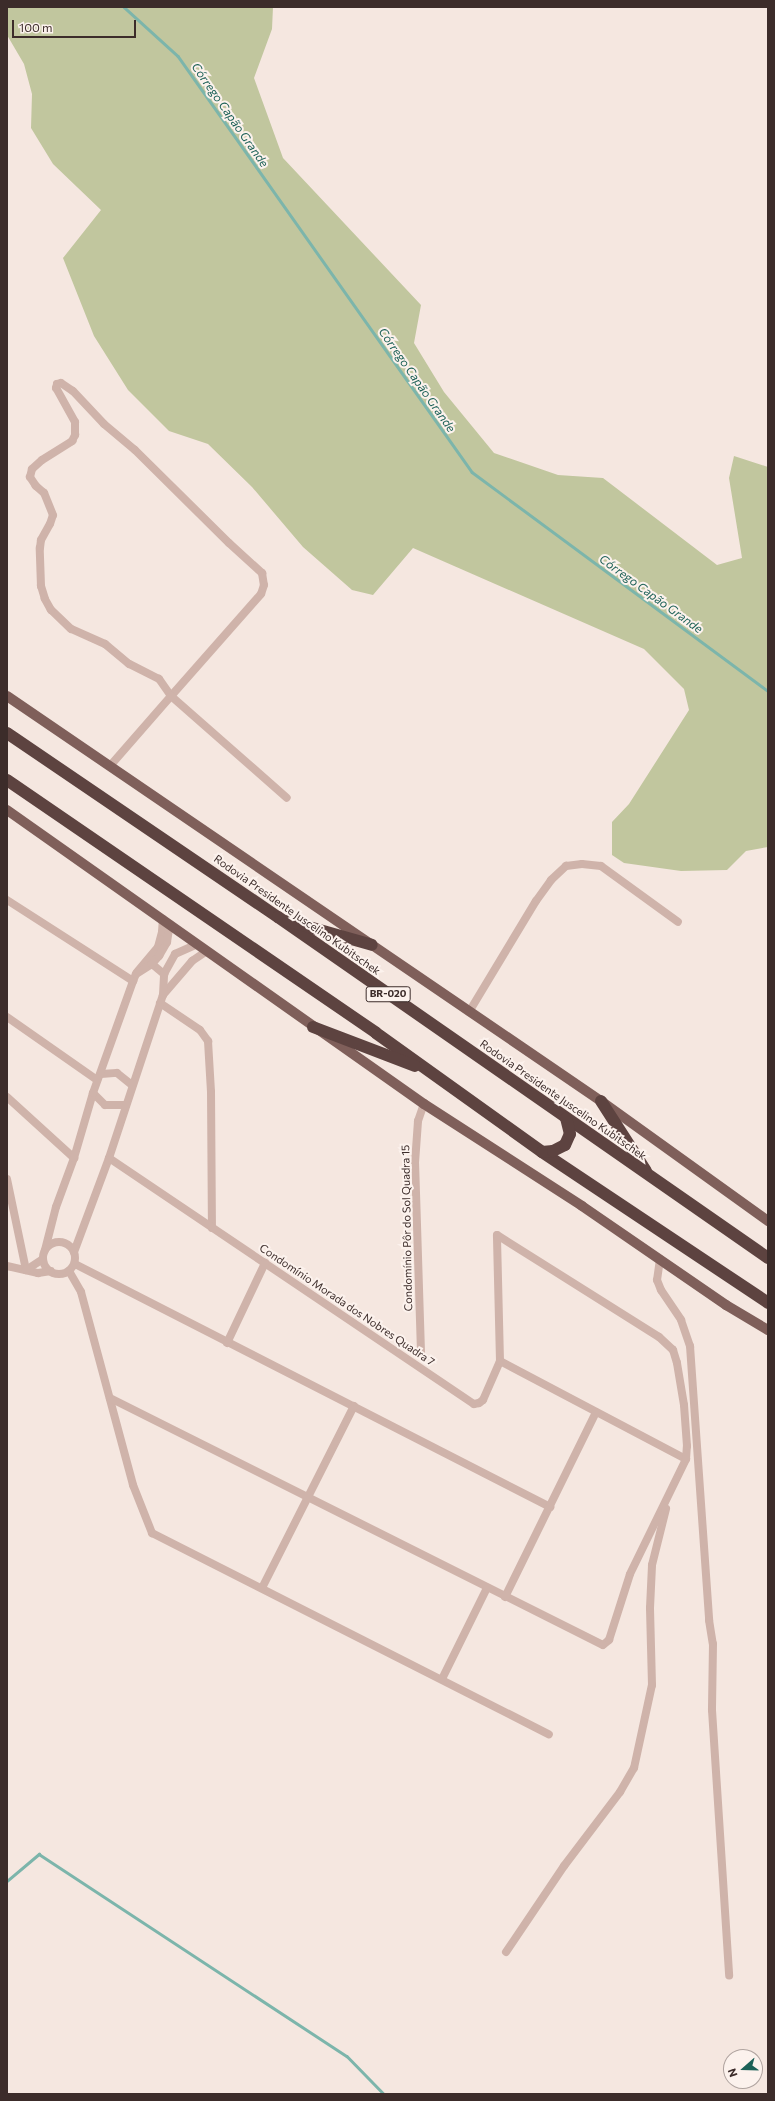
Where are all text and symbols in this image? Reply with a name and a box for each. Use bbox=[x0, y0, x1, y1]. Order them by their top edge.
scale bar bbox=[14, 12, 138, 38]
text: 100 m bbox=[19, 20, 53, 34]
water label: Córrego Capão Grande bbox=[189, 60, 271, 170]
water label: Córrego Capão Grande bbox=[376, 325, 458, 435]
water label: Córrego Capão Grande bbox=[597, 552, 705, 636]
street label: Rodovia Presidente Juscelino Kubitschek bbox=[211, 852, 383, 978]
road number: BR-020 bbox=[365, 986, 411, 1002]
street label: Rodovia Presidente Juscelino Kubitschek bbox=[477, 1037, 649, 1163]
street label: Condomínio Pôr do Sol Quadra 15 bbox=[399, 1145, 415, 1311]
street label: Condomínio Morada dos Nobres Quadra 7 bbox=[257, 1241, 437, 1369]
north arrow bbox=[723, 2049, 763, 2089]
text: N bbox=[725, 2067, 740, 2079]

